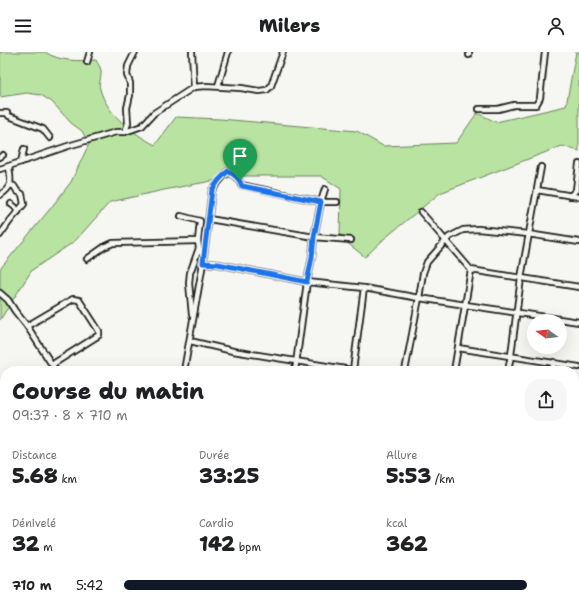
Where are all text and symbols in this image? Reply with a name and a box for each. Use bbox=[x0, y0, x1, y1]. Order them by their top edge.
text: Milers bbox=[259, 14, 320, 38]
icon: menu bbox=[12, 15, 34, 37]
icon: person bbox=[545, 15, 567, 37]
pin bbox=[223, 139, 257, 180]
icon: arrive bbox=[229, 145, 251, 167]
north arrow bbox=[527, 314, 567, 354]
map controls bbox=[527, 314, 567, 354]
text: Course du matin bbox=[12, 377, 204, 406]
button: share bbox=[525, 379, 567, 421]
text: 09:37 · 8 × 710 m bbox=[12, 407, 127, 424]
text: Distance bbox=[12, 448, 57, 463]
text: Durée bbox=[199, 448, 230, 463]
text: Allure bbox=[386, 448, 417, 463]
text: 5.68 bbox=[12, 463, 58, 489]
text: 33:25 bbox=[199, 463, 259, 489]
text: 5:53 bbox=[386, 463, 431, 489]
text: km bbox=[58, 472, 77, 487]
text: /km bbox=[431, 472, 455, 487]
text: Dénivelé bbox=[12, 516, 56, 531]
text: Cardio bbox=[199, 516, 234, 531]
text: kcal bbox=[386, 516, 407, 531]
text: 32 bbox=[12, 531, 40, 557]
text: 142 bbox=[199, 531, 235, 557]
text: 362 bbox=[386, 531, 428, 557]
text: m bbox=[40, 540, 53, 555]
text: bpm bbox=[235, 540, 261, 555]
text: 710 m bbox=[12, 577, 52, 594]
text: 5:42 bbox=[76, 577, 104, 594]

